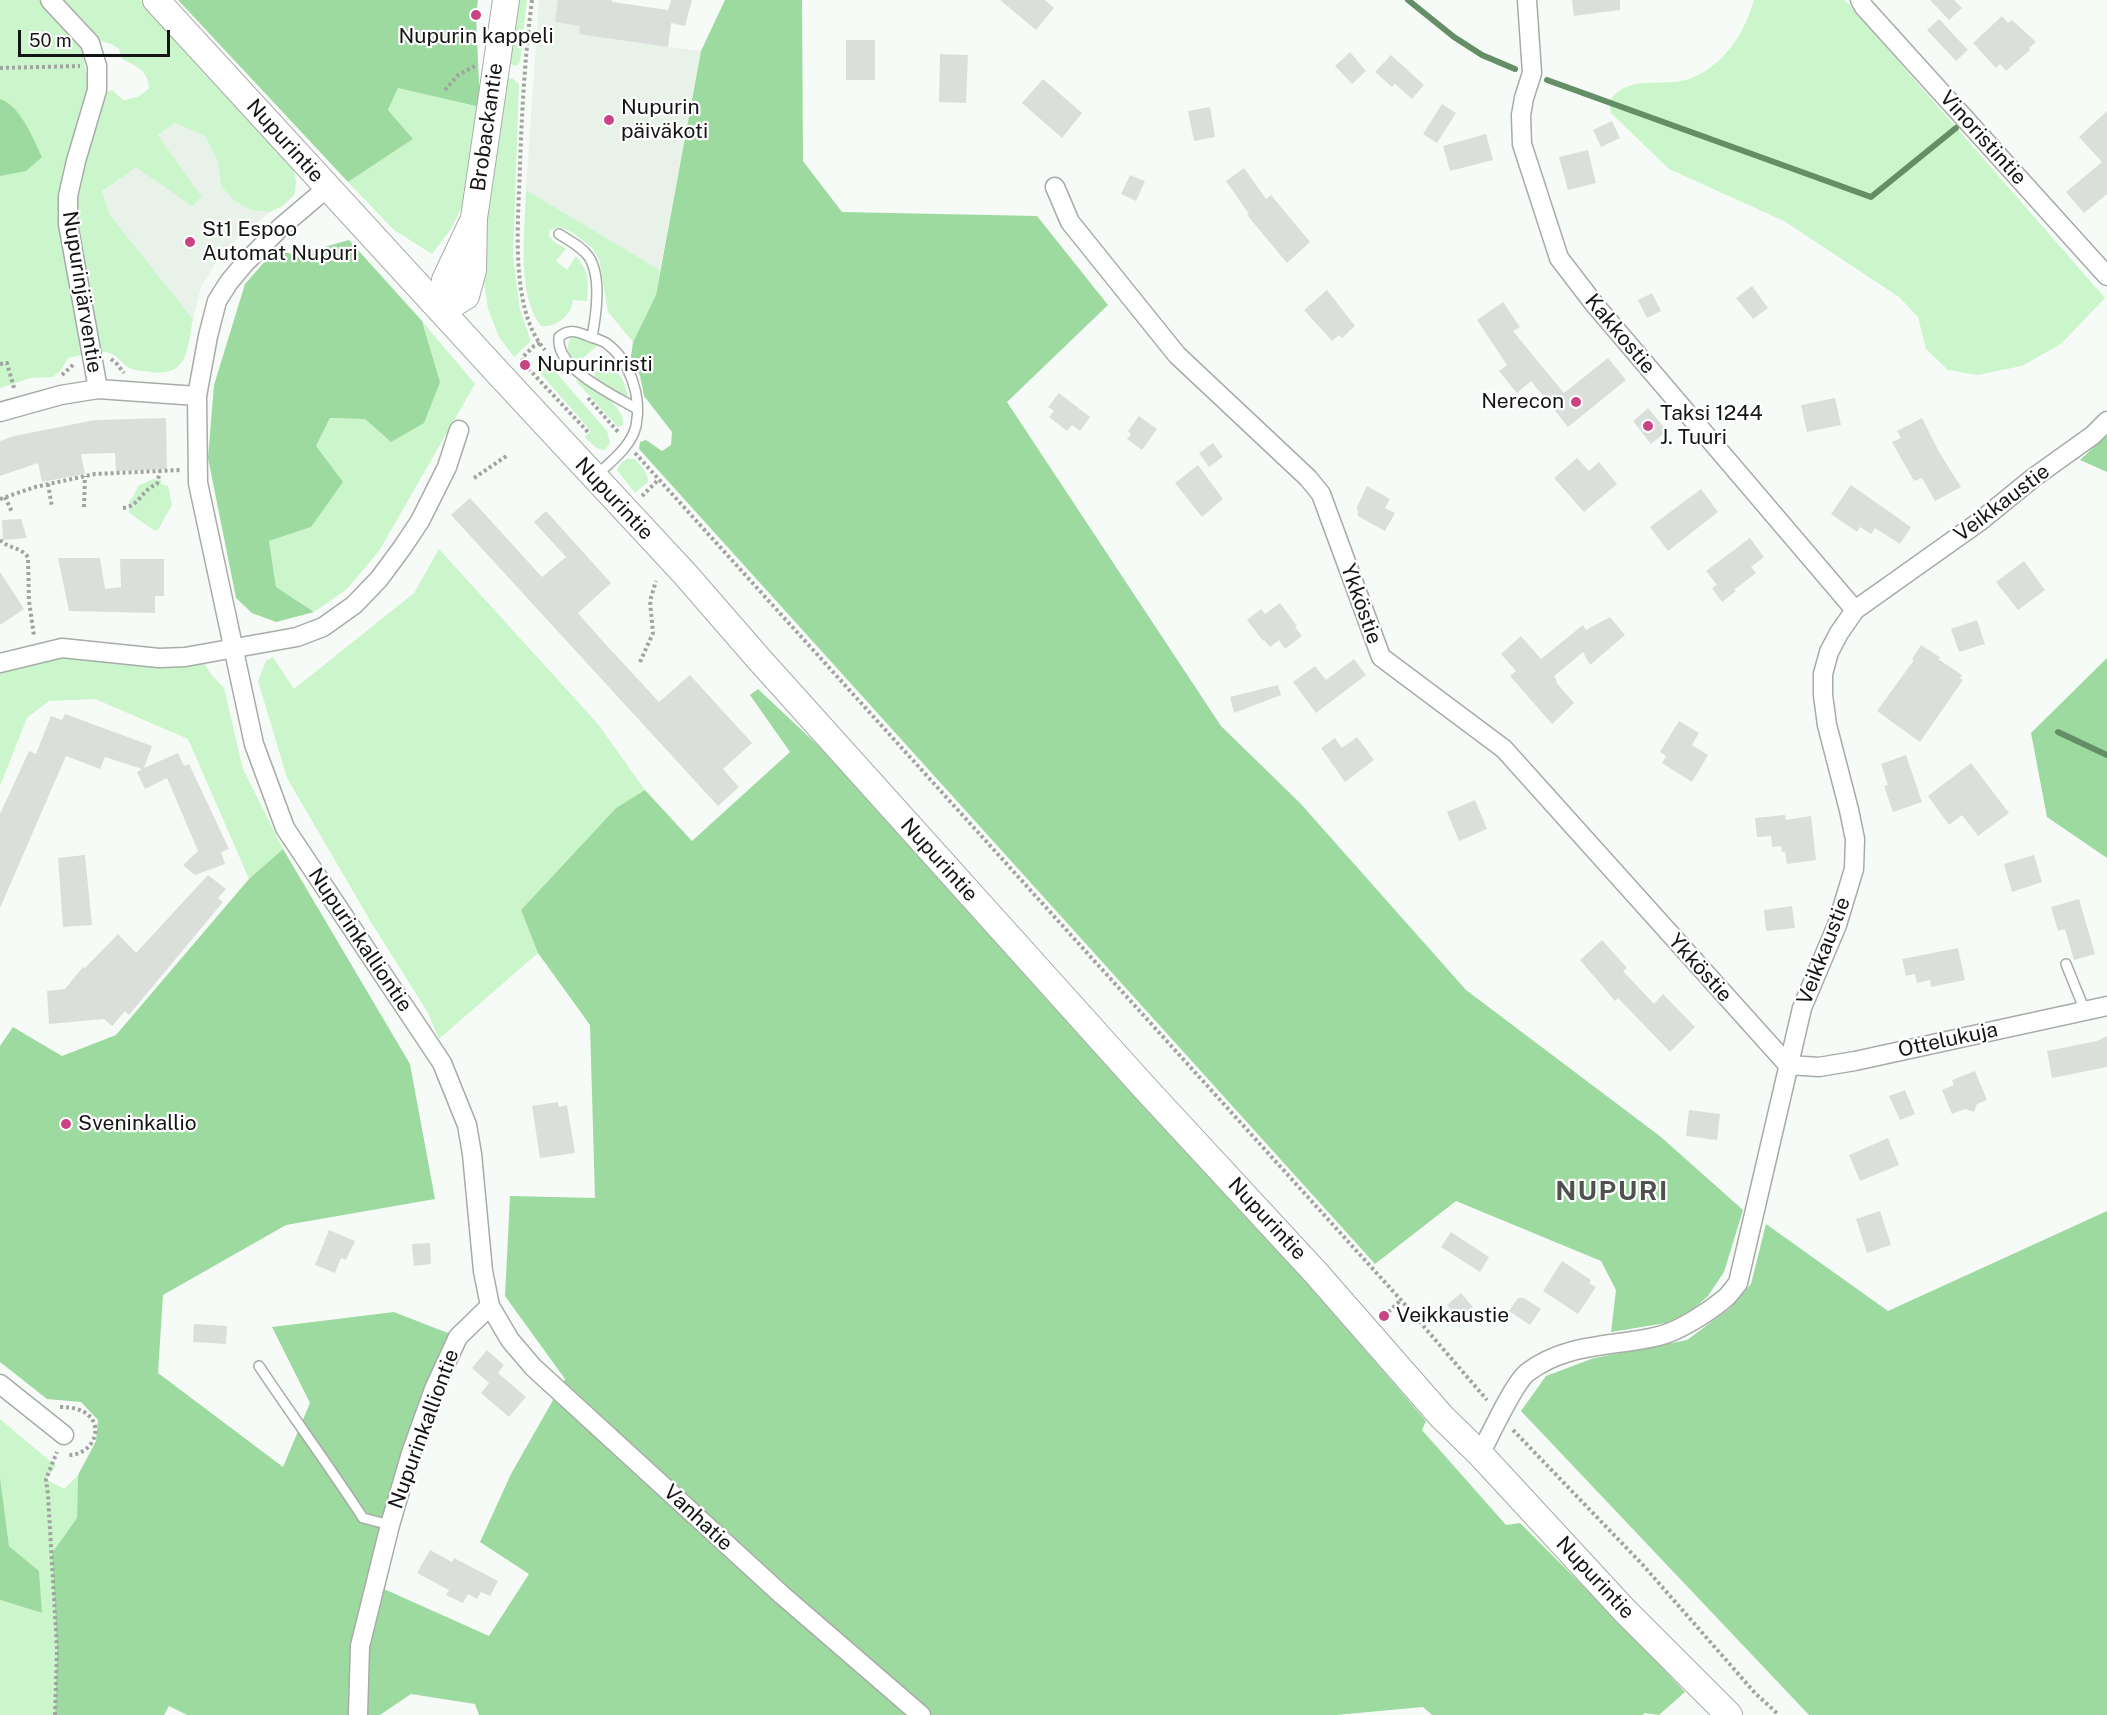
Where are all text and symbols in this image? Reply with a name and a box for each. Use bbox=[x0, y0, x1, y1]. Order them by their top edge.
marker: Nupurin kappeli bbox=[469, 8, 483, 22]
scale bar bbox=[21, 18, 172, 56]
place label: Nupurin kappeli bbox=[398, 24, 554, 50]
text: 50 m bbox=[29, 30, 72, 51]
street label: Brobackantie bbox=[466, 61, 508, 193]
street label: Vinoristintie bbox=[1934, 86, 2032, 190]
street label: Nupurintie bbox=[241, 94, 329, 188]
place label: Nupurin päiväkoti bbox=[621, 95, 708, 145]
marker: Nupurin päiväkoti bbox=[602, 113, 616, 127]
street label: Nupurinjärventie bbox=[57, 209, 107, 375]
place label: St1 Espoo Automat Nupuri bbox=[202, 217, 358, 267]
marker: St1 Espoo Automat Nupuri bbox=[183, 235, 197, 249]
street label: Kakkostie bbox=[1579, 289, 1661, 379]
place label: Nupurinristi bbox=[537, 352, 653, 378]
marker: Nupurinristi bbox=[518, 358, 532, 372]
place label: Nerecon bbox=[1481, 389, 1564, 415]
marker: Nerecon bbox=[1569, 395, 1583, 409]
place label: Taksi 1244 J. Tuuri bbox=[1660, 401, 1763, 451]
marker: Taksi 1244 J. Tuuri bbox=[1641, 419, 1655, 433]
street label: Nupurintie bbox=[570, 453, 658, 545]
street label: Veikkaustie bbox=[1949, 459, 2055, 547]
street label: Ykköstie bbox=[1335, 561, 1387, 647]
street label: Nupurintie bbox=[895, 813, 983, 907]
street label: Nupurinkalliontie bbox=[303, 863, 417, 1017]
street label: Veikkaustie bbox=[1792, 894, 1856, 1008]
street label: Ykköstie bbox=[1663, 929, 1737, 1007]
street label: Ottelukuja bbox=[1896, 1017, 2000, 1063]
place label: Sveninkallio bbox=[78, 1111, 197, 1137]
marker: Sveninkallio bbox=[59, 1117, 73, 1131]
street label: Nupurintie bbox=[1223, 1173, 1311, 1265]
district label: NUPURI bbox=[1555, 1176, 1669, 1208]
place label: Veikkaustie bbox=[1396, 1303, 1509, 1329]
marker: Veikkaustie bbox=[1377, 1309, 1391, 1323]
street label: Nupurinkalliontie bbox=[383, 1346, 465, 1512]
street label: Vanhatie bbox=[658, 1480, 738, 1556]
street label: Nupurintie bbox=[1551, 1532, 1639, 1624]

